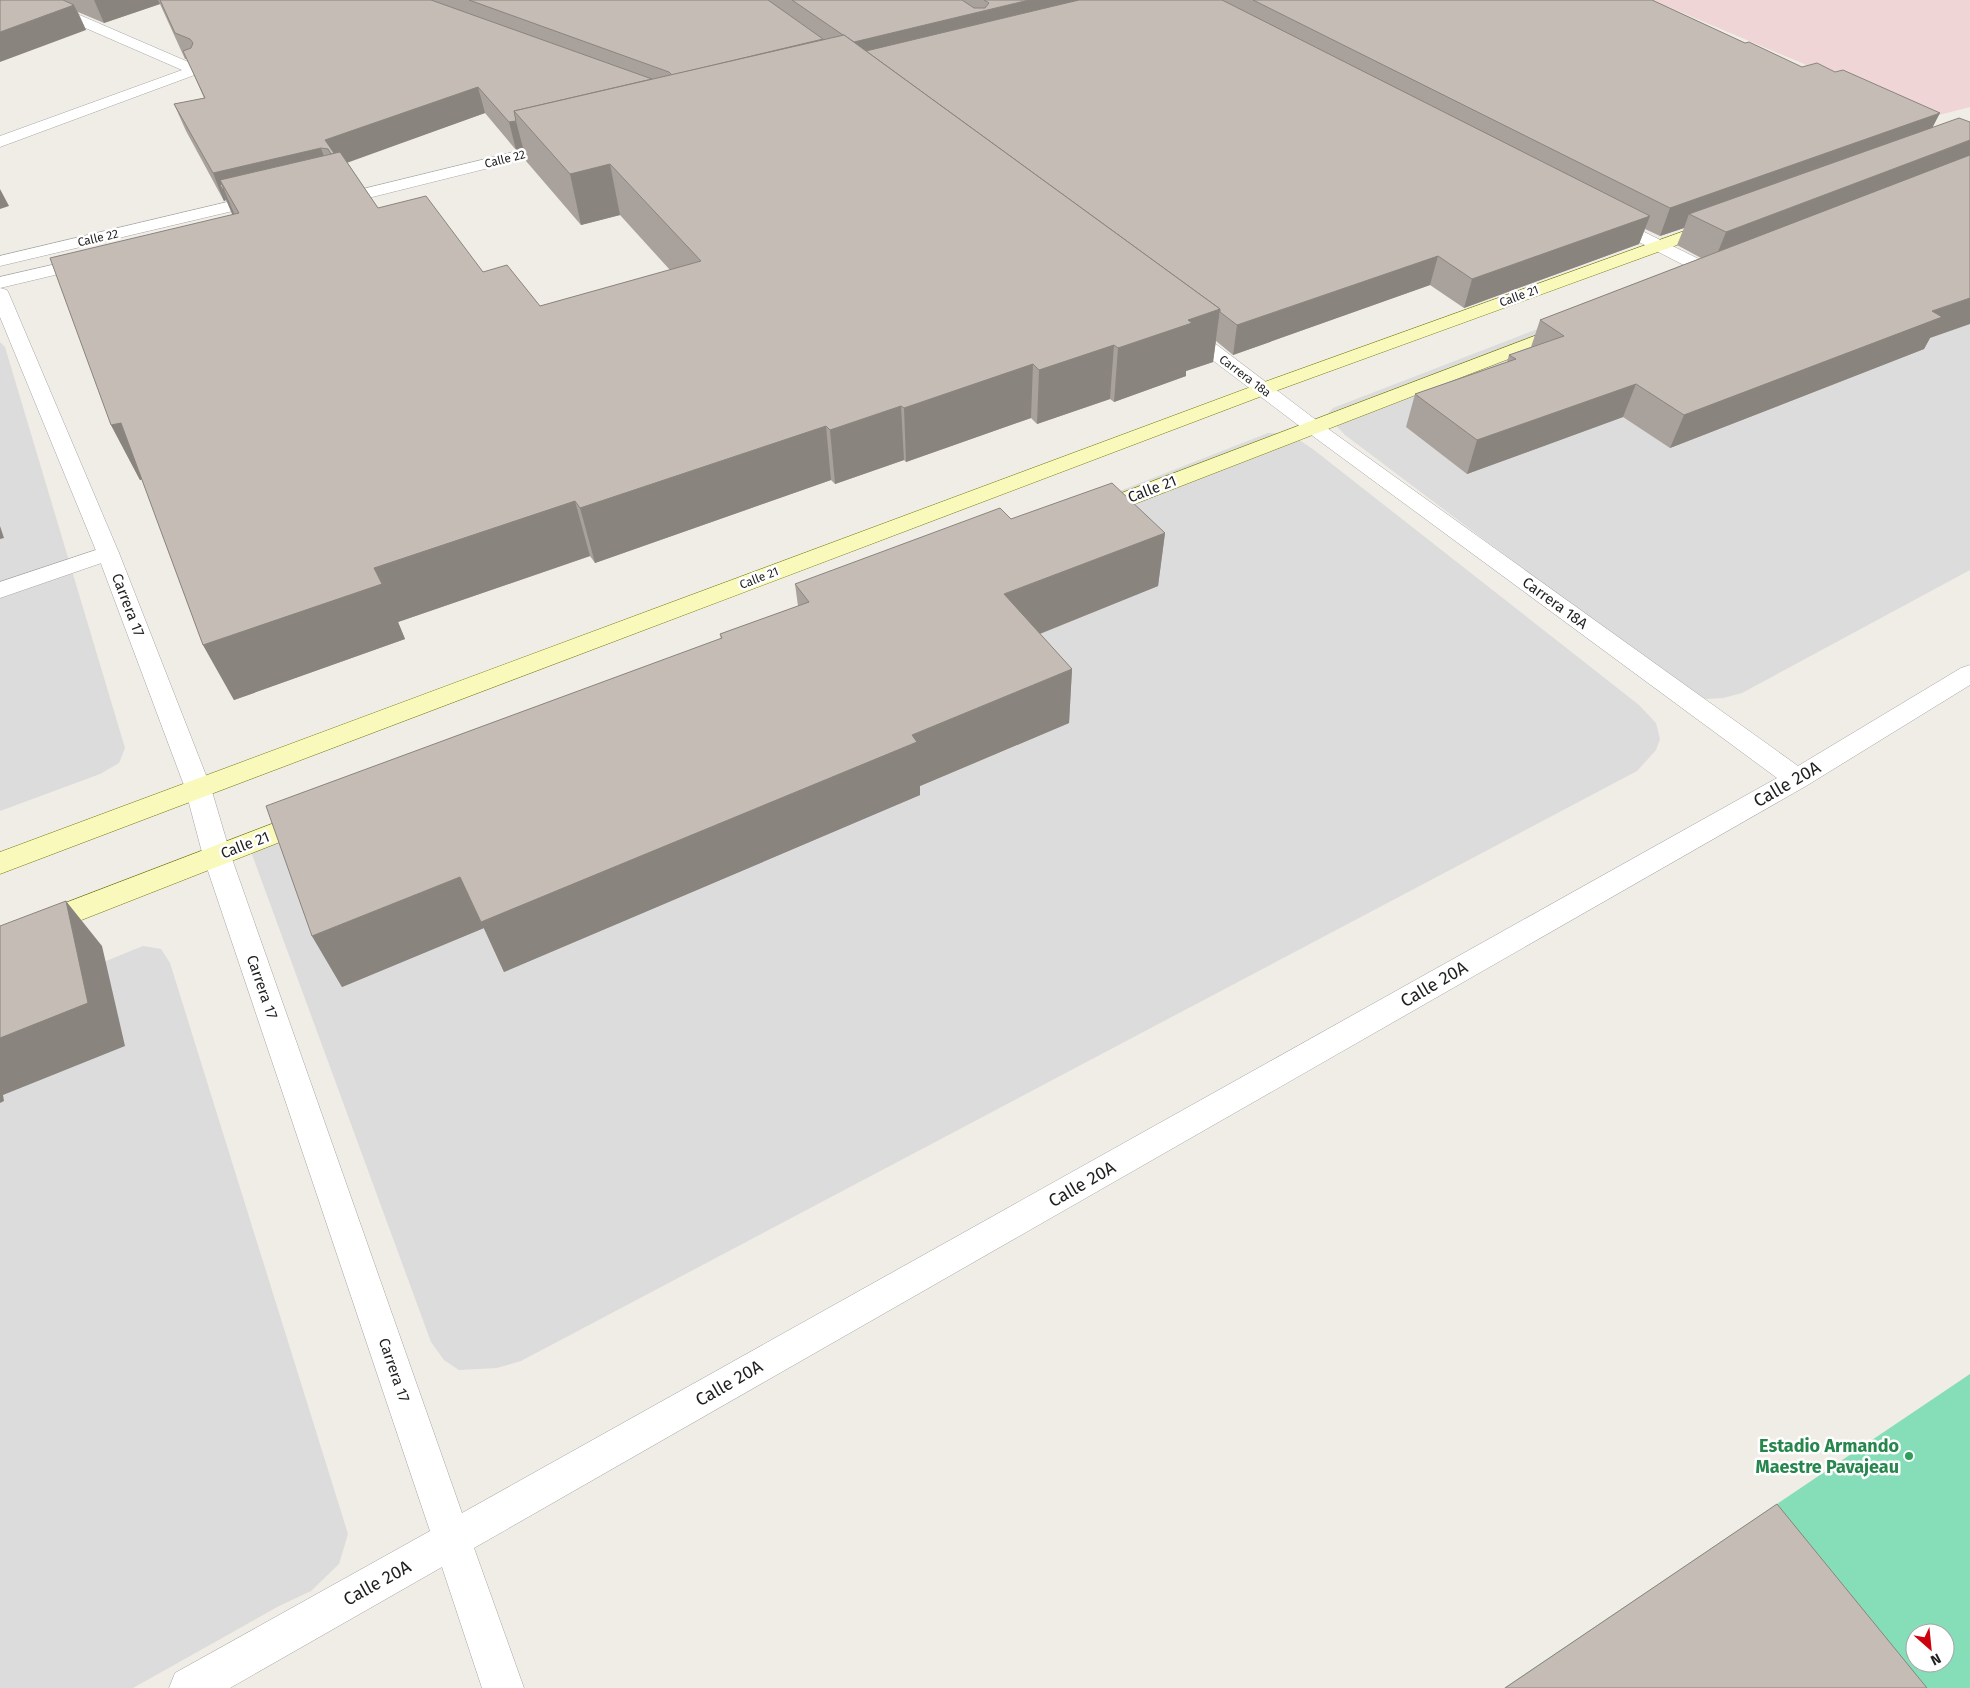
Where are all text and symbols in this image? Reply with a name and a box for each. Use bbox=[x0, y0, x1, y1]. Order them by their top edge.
street label: Calle 22 bbox=[483, 147, 527, 171]
street label: Calle 22 bbox=[76, 226, 120, 249]
street label: Calle 21 bbox=[1498, 282, 1540, 310]
street label: Carrera 18a bbox=[1216, 352, 1274, 400]
street label: Calle 21 bbox=[1125, 472, 1179, 506]
street label: Calle 21 bbox=[738, 564, 780, 592]
street label: Carrera 17 bbox=[108, 571, 148, 639]
street label: Carrera 18A bbox=[1519, 573, 1592, 633]
street label: Calle 20A bbox=[1750, 756, 1825, 812]
street label: Calle 21 bbox=[218, 828, 272, 862]
street label: Carrera 17 bbox=[243, 953, 281, 1022]
street label: Calle 20A bbox=[1397, 956, 1472, 1012]
street label: Calle 20A bbox=[1045, 1156, 1120, 1212]
street label: Carrera 17 bbox=[375, 1336, 413, 1405]
street label: Calle 20A bbox=[692, 1355, 767, 1411]
place label: Estadio Armando Maestre Pavajeau bbox=[1756, 1435, 1899, 1478]
marker: Estadio Armando Maestre Pavajeau bbox=[1903, 1450, 1915, 1462]
street label: Calle 20A bbox=[339, 1555, 415, 1611]
north arrow bbox=[1905, 1623, 1955, 1673]
text: N bbox=[1928, 1649, 1944, 1669]

